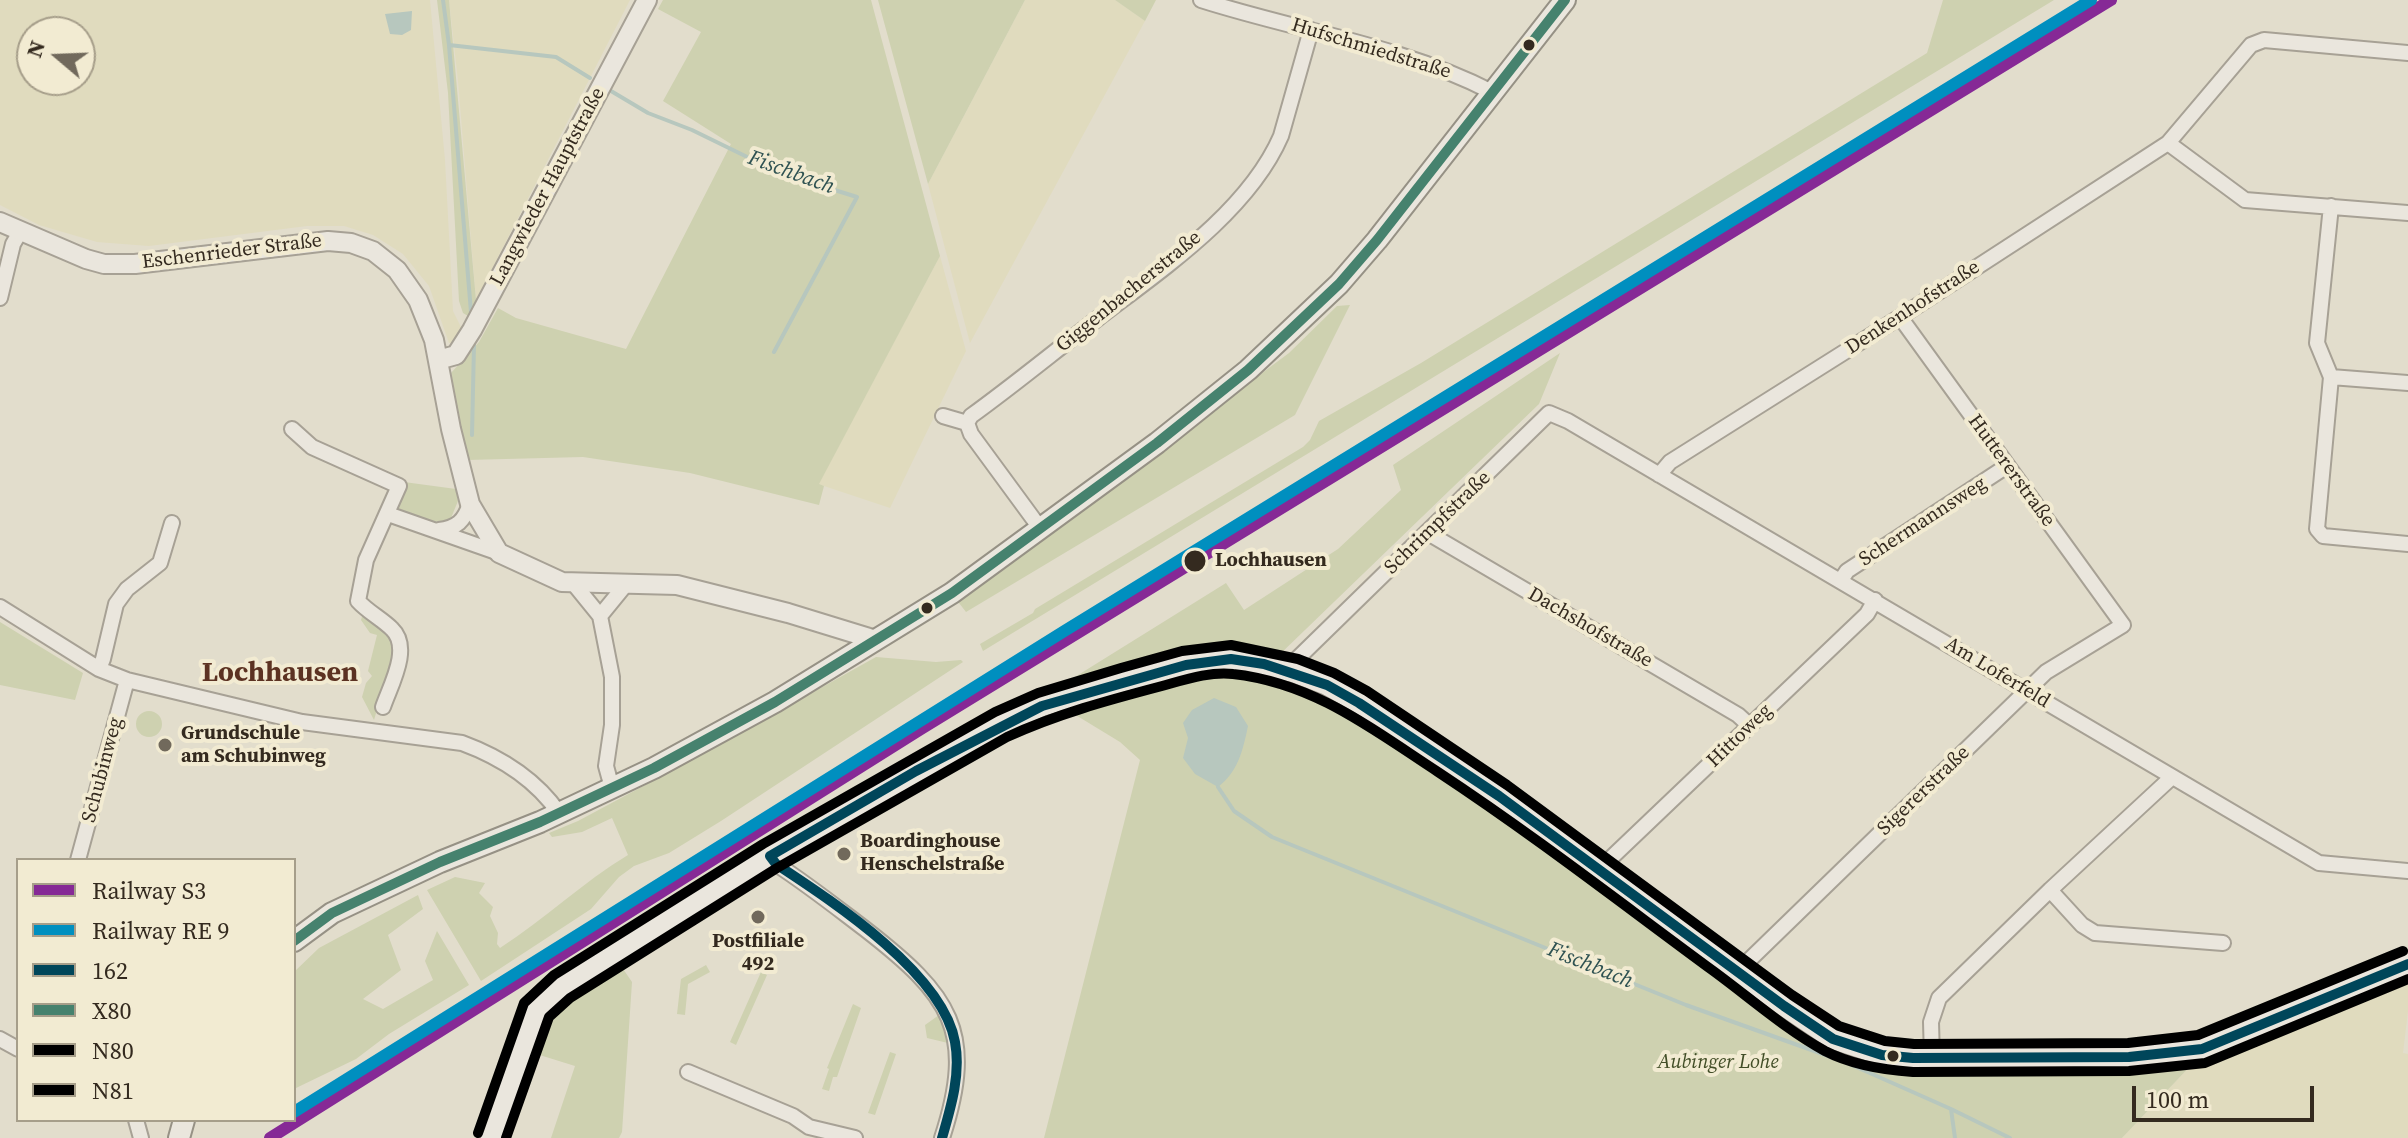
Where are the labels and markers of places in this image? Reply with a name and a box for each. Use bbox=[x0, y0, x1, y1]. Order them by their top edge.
unlabelled marker bbox=[1521, 37, 1537, 53]
marker: Lochhausen bbox=[1182, 548, 1208, 574]
place label: Lochhausen bbox=[1215, 549, 1327, 573]
unlabelled marker bbox=[919, 600, 935, 616]
place label: Grundschule am Schubinweg bbox=[181, 722, 326, 769]
marker: Grundschule am Schubinweg bbox=[156, 736, 174, 754]
place label: Boardinghouse Henschelstraße bbox=[860, 830, 1005, 877]
marker: Boardinghouse Henschelstraße bbox=[835, 845, 853, 863]
marker: Postfiliale 492 bbox=[749, 908, 767, 926]
place label: Postfiliale 492 bbox=[712, 930, 804, 977]
unlabelled marker bbox=[1885, 1048, 1901, 1064]

